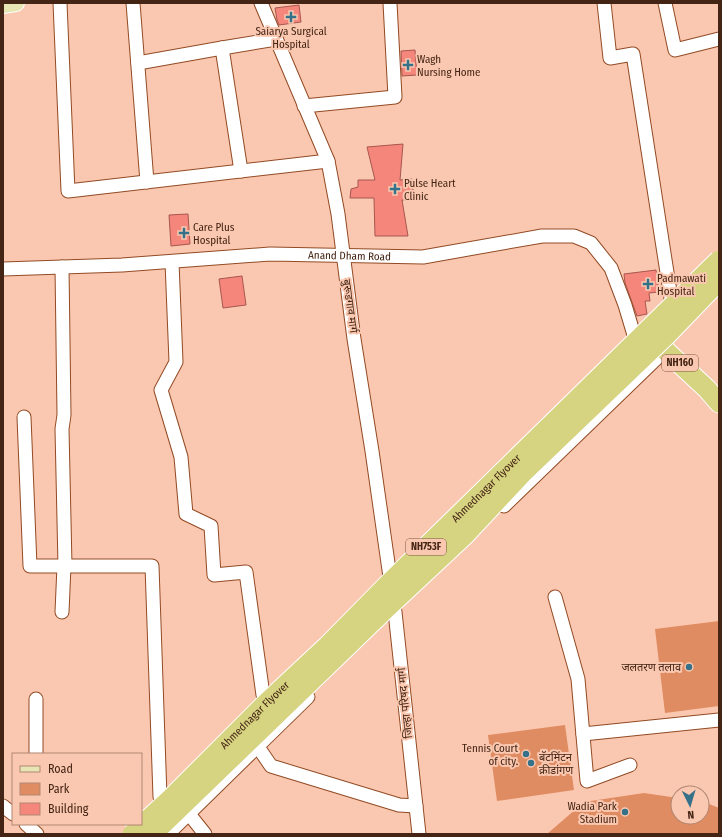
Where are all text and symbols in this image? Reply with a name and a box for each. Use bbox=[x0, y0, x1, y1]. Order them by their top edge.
marker: Saiarya Surgical Hospital bbox=[285, 11, 297, 23]
place label: Saiarya Surgical Hospital bbox=[255, 25, 327, 51]
place label: Wagh Nursing Home bbox=[417, 53, 480, 79]
marker: Wagh Nursing Home bbox=[402, 59, 414, 71]
place label: Pulse Heart Clinic bbox=[404, 177, 456, 203]
marker: Pulse Heart Clinic bbox=[389, 183, 401, 195]
place label: Care Plus Hospital bbox=[193, 221, 235, 247]
marker: Care Plus Hospital bbox=[178, 227, 190, 239]
street label: Anand Dham Road bbox=[308, 248, 391, 263]
place label: Padmawati Hospital bbox=[657, 272, 706, 298]
street label: बुरूडगाव मार्ग bbox=[340, 278, 360, 335]
marker: Padmawati Hospital bbox=[642, 278, 654, 290]
road number: NH160 bbox=[662, 355, 698, 371]
street label: Ahmednagar Flyover bbox=[449, 451, 523, 525]
road number: NH753F bbox=[406, 539, 446, 555]
place label: जलतरण तलाव bbox=[621, 661, 682, 674]
marker: जलतरण तलाव bbox=[684, 662, 694, 672]
street label: जिल्हा परिषद मार्ग bbox=[395, 666, 415, 739]
street label: Ahmednagar Flyover bbox=[217, 678, 292, 752]
place label: Tennis Court of city. bbox=[462, 742, 518, 768]
marker: Tennis Court of city. bbox=[521, 749, 531, 759]
place label: बॅटमिंटन क्रीडांगण bbox=[539, 750, 574, 777]
legend bbox=[12, 753, 142, 825]
marker: बॅटमिंटन क्रीडांगण bbox=[526, 758, 536, 768]
text: Road bbox=[48, 762, 73, 776]
text: Park bbox=[48, 782, 70, 796]
north arrow bbox=[670, 785, 710, 825]
place label: Wadia Park Stadium bbox=[568, 800, 618, 826]
text: Building bbox=[48, 802, 89, 816]
marker: Wadia Park Stadium bbox=[620, 807, 630, 817]
text: N bbox=[687, 808, 695, 821]

